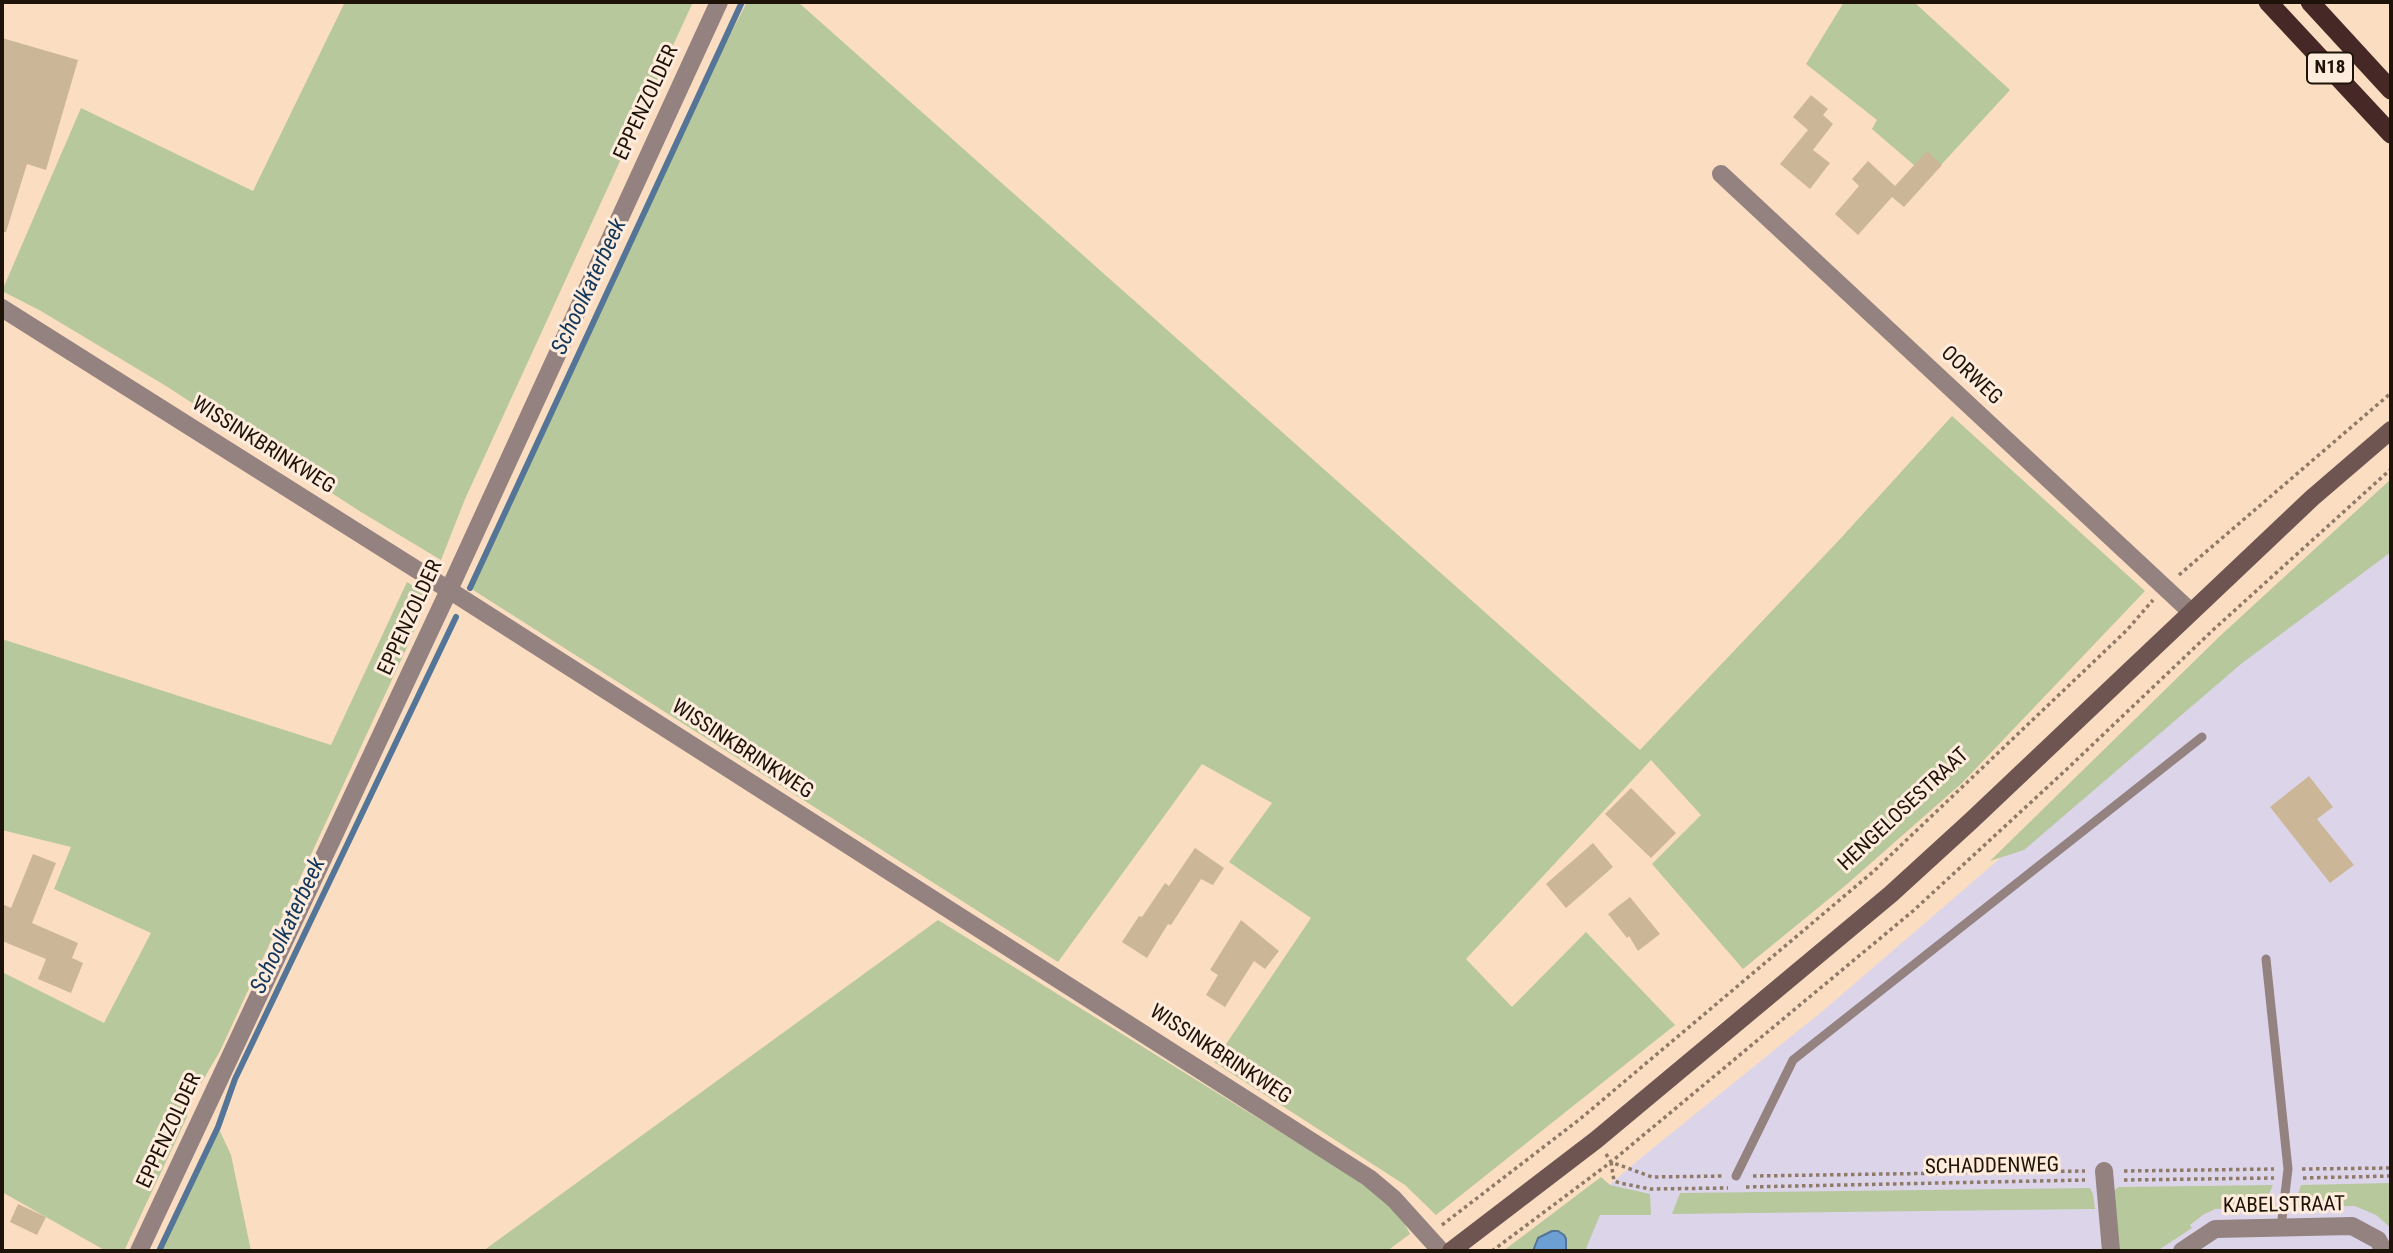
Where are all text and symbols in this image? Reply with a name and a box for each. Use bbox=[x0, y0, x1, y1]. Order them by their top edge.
street label: EPPENZOLDER bbox=[609, 41, 685, 165]
road number: N18 bbox=[2307, 52, 2353, 83]
water label: Schoolkaterbeek bbox=[546, 215, 634, 359]
street label: OORWEG bbox=[1935, 341, 2007, 411]
street label: WISSINKBRINKWEG bbox=[187, 392, 339, 500]
street label: EPPENZOLDER bbox=[373, 556, 449, 680]
street label: WISSINKBRINKWEG bbox=[666, 695, 818, 805]
street label: HENGELOSESTRAAT bbox=[1833, 743, 1975, 877]
water label: Schoolkaterbeek bbox=[245, 854, 333, 998]
street label: WISSINKBRINKWEG bbox=[1144, 1000, 1296, 1110]
street label: EPPENZOLDER bbox=[132, 1069, 208, 1193]
street label: SCHADDENWEG bbox=[1925, 1153, 2059, 1181]
street label: KABELSTRAAT bbox=[2223, 1192, 2345, 1220]

